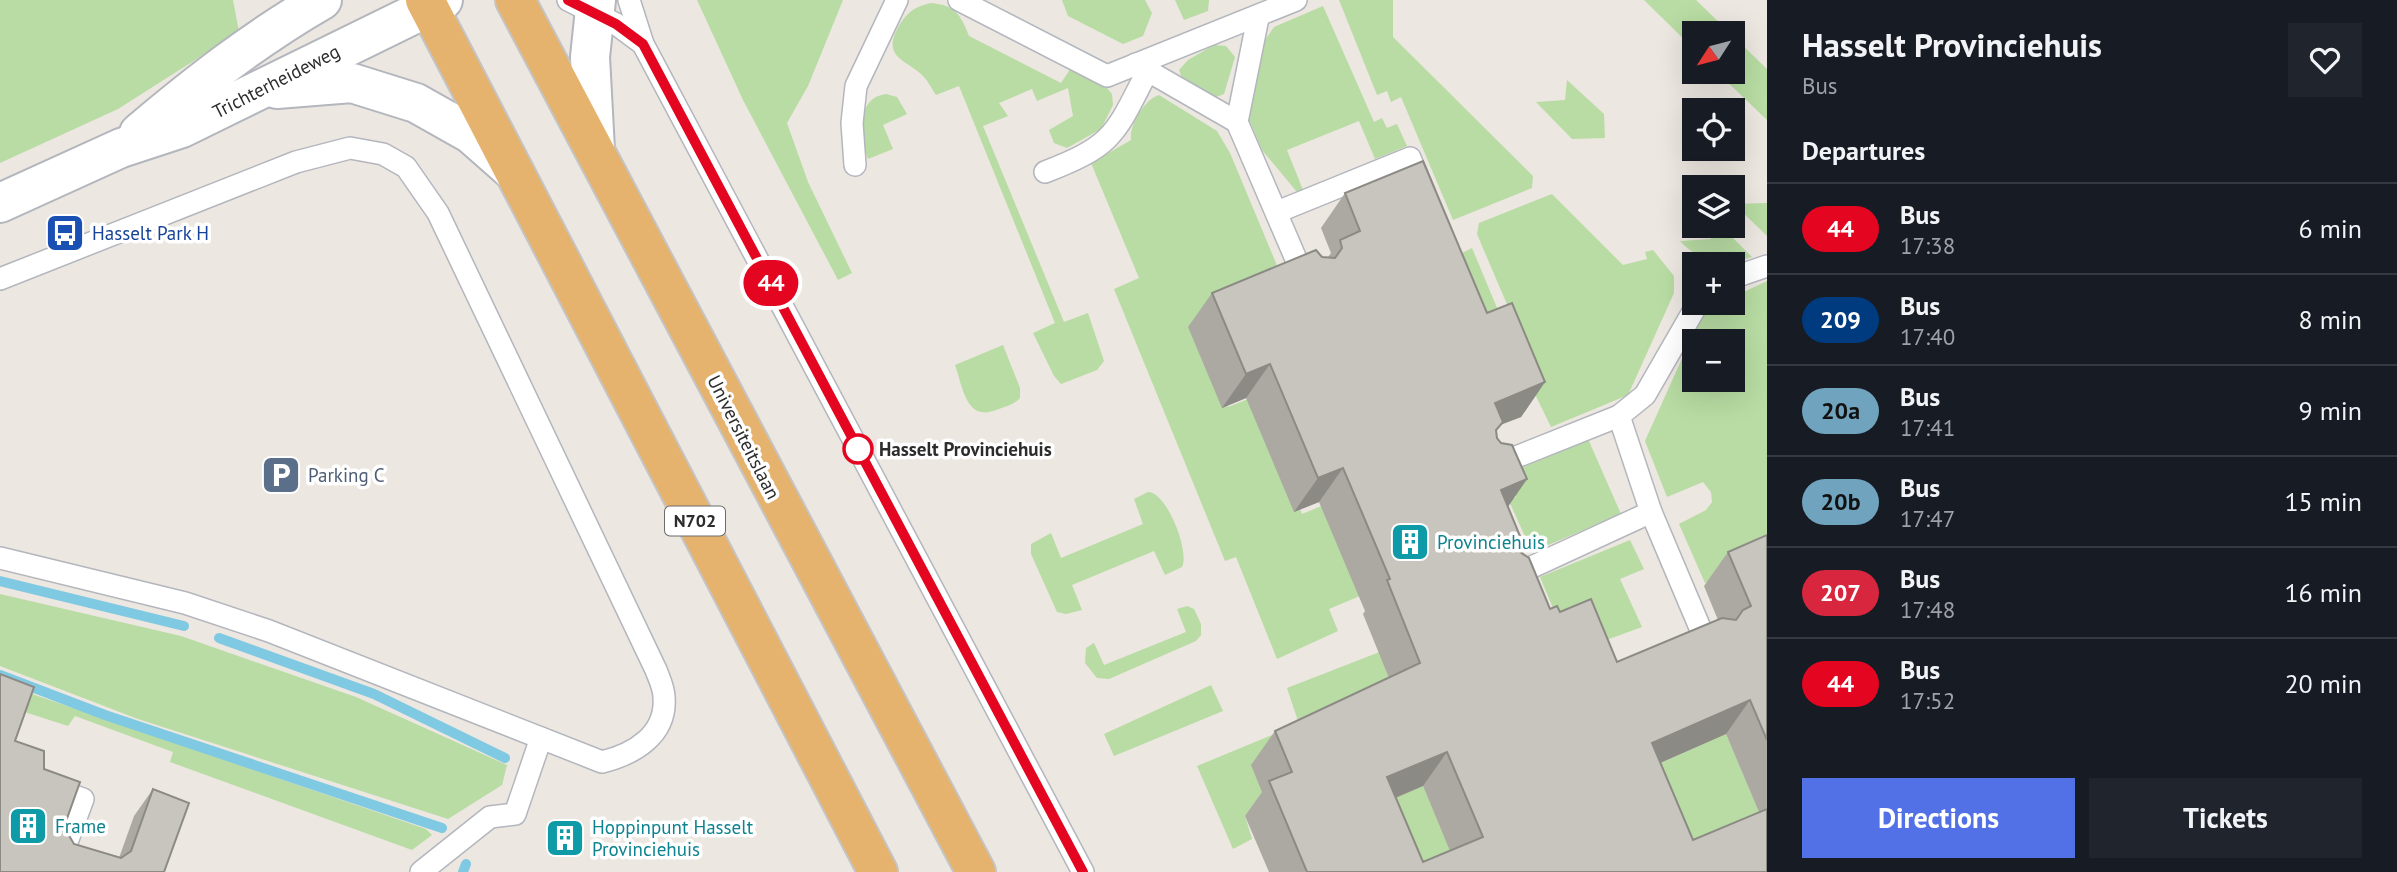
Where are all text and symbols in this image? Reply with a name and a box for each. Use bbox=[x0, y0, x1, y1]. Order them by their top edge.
north arrow bbox=[1682, 21, 1745, 84]
map controls bbox=[1682, 21, 1745, 392]
text: Hasselt Provinciehuis bbox=[1802, 23, 2102, 66]
button: heart bbox=[2288, 23, 2362, 97]
street label: Trichterheideweg bbox=[208, 39, 344, 123]
text: Bus bbox=[1802, 71, 1838, 100]
button: locate bbox=[1682, 98, 1745, 161]
text: Departures bbox=[1802, 134, 1925, 167]
button: layers bbox=[1682, 175, 1745, 238]
text: Bus bbox=[1900, 198, 1940, 231]
bus stop icon: Hasselt Park H bbox=[44, 212, 86, 254]
text: 6 min bbox=[2299, 212, 2362, 245]
text: 44 bbox=[1827, 213, 1854, 244]
place label: Hasselt Park H bbox=[92, 221, 209, 245]
text: 17:38 bbox=[1900, 231, 1955, 260]
button: + bbox=[1682, 252, 1745, 315]
line badge: 44 bbox=[740, 260, 802, 306]
text: 44 bbox=[757, 267, 785, 298]
text: Bus bbox=[1900, 289, 1940, 322]
text: 8 min bbox=[2299, 303, 2362, 336]
text: 209 bbox=[1820, 304, 1861, 335]
text: 17:40 bbox=[1900, 322, 1955, 351]
button: − bbox=[1682, 329, 1745, 392]
street label: Universiteitslaan bbox=[702, 371, 786, 503]
text: Bus bbox=[1900, 380, 1940, 413]
text: 9 min bbox=[2299, 394, 2362, 427]
text: 20a bbox=[1821, 395, 1860, 426]
text: 17:41 bbox=[1900, 413, 1955, 442]
marker: Hasselt Provinciehuis bbox=[843, 434, 873, 464]
place label: Hasselt Provinciehuis bbox=[879, 437, 1052, 461]
parking icon: Parking C bbox=[260, 454, 302, 496]
place label: Parking C bbox=[308, 463, 385, 487]
text: Bus bbox=[1900, 471, 1940, 504]
text: 15 min bbox=[2284, 485, 2362, 518]
text: 20b bbox=[1820, 486, 1861, 517]
text: 17:47 bbox=[1900, 504, 1955, 533]
road number: N702 bbox=[665, 506, 725, 536]
building icon: Provinciehuis bbox=[1389, 521, 1431, 563]
place label: Provinciehuis bbox=[1437, 530, 1545, 554]
text: Bus bbox=[1900, 562, 1940, 595]
text: 16 min bbox=[2284, 576, 2362, 609]
text: 207 bbox=[1820, 577, 1861, 608]
text: 17:48 bbox=[1900, 595, 1955, 624]
text: Bus bbox=[1900, 653, 1940, 686]
text: 20 min bbox=[2284, 667, 2362, 700]
text: 44 bbox=[1827, 668, 1854, 699]
text: 17:52 bbox=[1900, 686, 1955, 715]
button: Directions bbox=[1802, 778, 2075, 858]
button: Tickets bbox=[2089, 778, 2362, 858]
building icon: Frame bbox=[7, 805, 49, 847]
place label: Frame bbox=[55, 814, 106, 838]
place label: Hoppinpunt Hasselt Provinciehuis bbox=[592, 815, 754, 861]
building icon: Hoppinpunt Hasselt Provinciehuis bbox=[544, 817, 586, 859]

